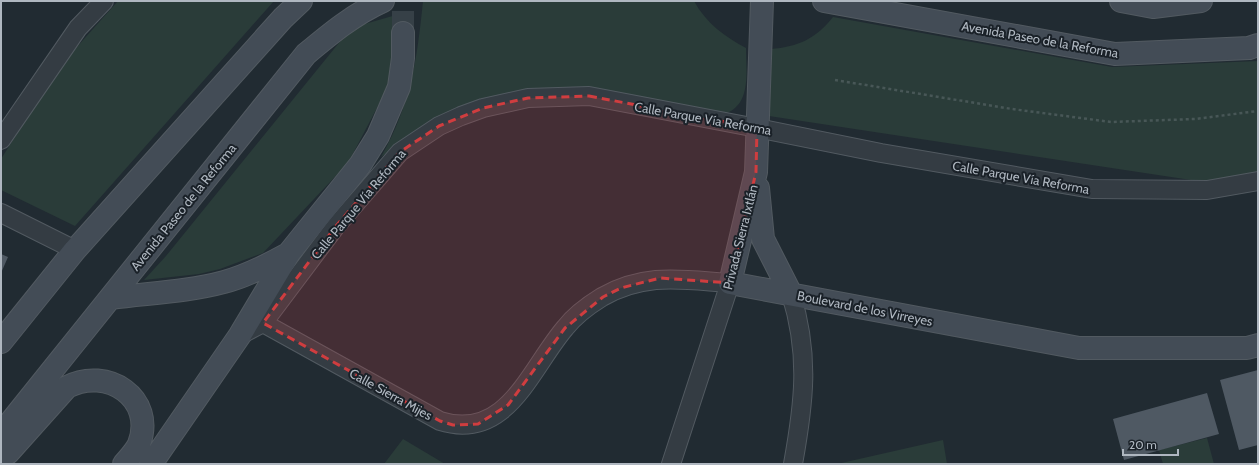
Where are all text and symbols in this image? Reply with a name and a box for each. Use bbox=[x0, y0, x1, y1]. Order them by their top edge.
street label: Avenida Paseo de la Reforma bbox=[960, 17, 1120, 61]
street label: Calle Parque Vía Reforma bbox=[633, 98, 773, 138]
street label: Avenida Paseo de la Reforma bbox=[127, 140, 240, 274]
street label: Calle Parque Vía Reforma bbox=[307, 145, 409, 262]
street label: Calle Parque Vía Reforma bbox=[951, 157, 1091, 197]
street label: Privada Sierra Ixtlán bbox=[719, 183, 761, 291]
street label: Boulevard de los Virreyes bbox=[796, 287, 935, 329]
street label: Calle Sierra Mijes bbox=[346, 365, 436, 424]
scale bar bbox=[1123, 431, 1178, 457]
text: 20 m bbox=[1129, 437, 1157, 452]

